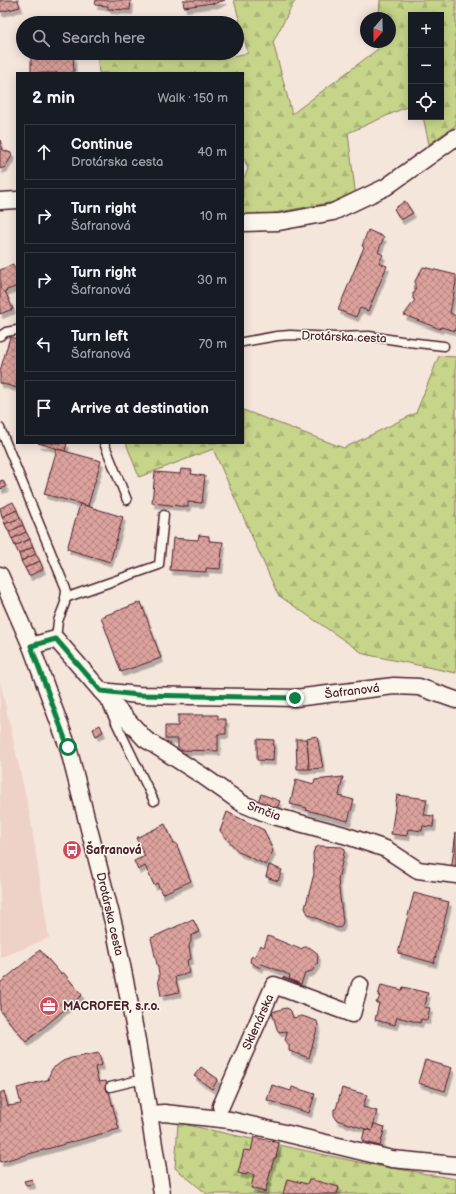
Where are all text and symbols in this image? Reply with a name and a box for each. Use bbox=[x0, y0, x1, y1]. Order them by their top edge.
north arrow bbox=[360, 12, 396, 48]
map controls bbox=[408, 12, 444, 120]
button: + bbox=[408, 12, 444, 48]
search box bbox=[16, 16, 244, 60]
icon: search bbox=[30, 27, 52, 49]
text: Search here bbox=[62, 29, 145, 48]
button: − bbox=[408, 48, 444, 84]
button: locate bbox=[408, 84, 444, 120]
text: 2 min bbox=[32, 88, 75, 108]
text: Walk · 150 m bbox=[157, 90, 228, 106]
text: Continue bbox=[71, 135, 133, 154]
icon: ahead bbox=[33, 141, 55, 163]
text: 40 m bbox=[197, 144, 227, 160]
text: Drotárska cesta bbox=[71, 154, 163, 170]
text: Turn right bbox=[71, 199, 136, 218]
icon: right bbox=[33, 205, 55, 227]
text: 10 m bbox=[200, 208, 227, 224]
text: Šafranová bbox=[71, 218, 131, 234]
text: Turn right bbox=[71, 263, 136, 282]
icon: right bbox=[33, 269, 55, 291]
text: 30 m bbox=[197, 272, 227, 288]
text: Šafranová bbox=[71, 282, 131, 298]
text: Turn left bbox=[71, 327, 128, 346]
street label: Drotárska cesta bbox=[301, 329, 387, 346]
icon: left bbox=[33, 333, 55, 355]
text: 70 m bbox=[199, 336, 227, 352]
text: Šafranová bbox=[71, 346, 131, 362]
icon: arrive bbox=[33, 397, 55, 419]
text: Arrive at destination bbox=[71, 399, 209, 418]
street label: Šafranová bbox=[324, 680, 381, 702]
route end bbox=[286, 689, 304, 707]
route start bbox=[59, 738, 77, 756]
street label: Srnčia bbox=[245, 799, 283, 824]
bus stop icon: Šafranová bbox=[61, 839, 83, 861]
place label: Šafranová bbox=[86, 841, 142, 858]
street label: Drotárska cesta bbox=[93, 871, 126, 957]
street label: Sklenárska bbox=[240, 992, 277, 1052]
office icon: MACROFER, s.r.o. bbox=[38, 995, 60, 1017]
place label: MACROFER, s.r.o. bbox=[63, 999, 160, 1014]

